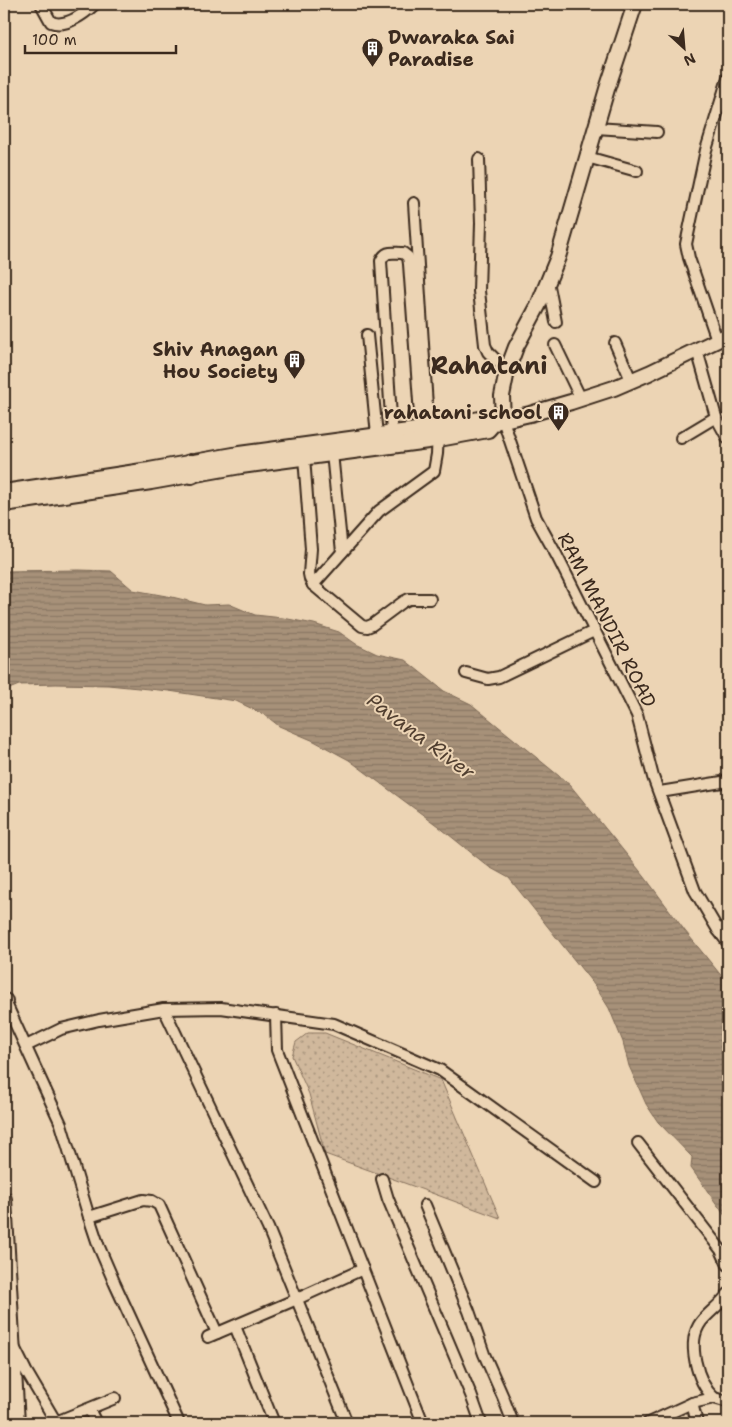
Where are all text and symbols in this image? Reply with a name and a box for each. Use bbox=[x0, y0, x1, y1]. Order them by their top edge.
scale bar bbox=[25, 22, 176, 54]
north arrow bbox=[660, 22, 710, 72]
place label: Dwaraka Sai Paradise bbox=[388, 25, 515, 72]
text: 100 m bbox=[32, 30, 77, 50]
building icon: Dwaraka Sai Paradise bbox=[360, 36, 384, 67]
text: N bbox=[681, 49, 699, 70]
place label: Shiv Anagan Hou Society bbox=[153, 337, 278, 384]
building icon: Shiv Anagan Hou Society bbox=[282, 348, 306, 379]
district label: Rahatani bbox=[430, 350, 548, 382]
place label: rahatani school bbox=[384, 400, 542, 425]
building icon: rahatani school bbox=[546, 400, 570, 431]
street label: RAM MANDIR ROAD bbox=[552, 528, 662, 712]
water label: Pavana River bbox=[362, 687, 481, 785]

